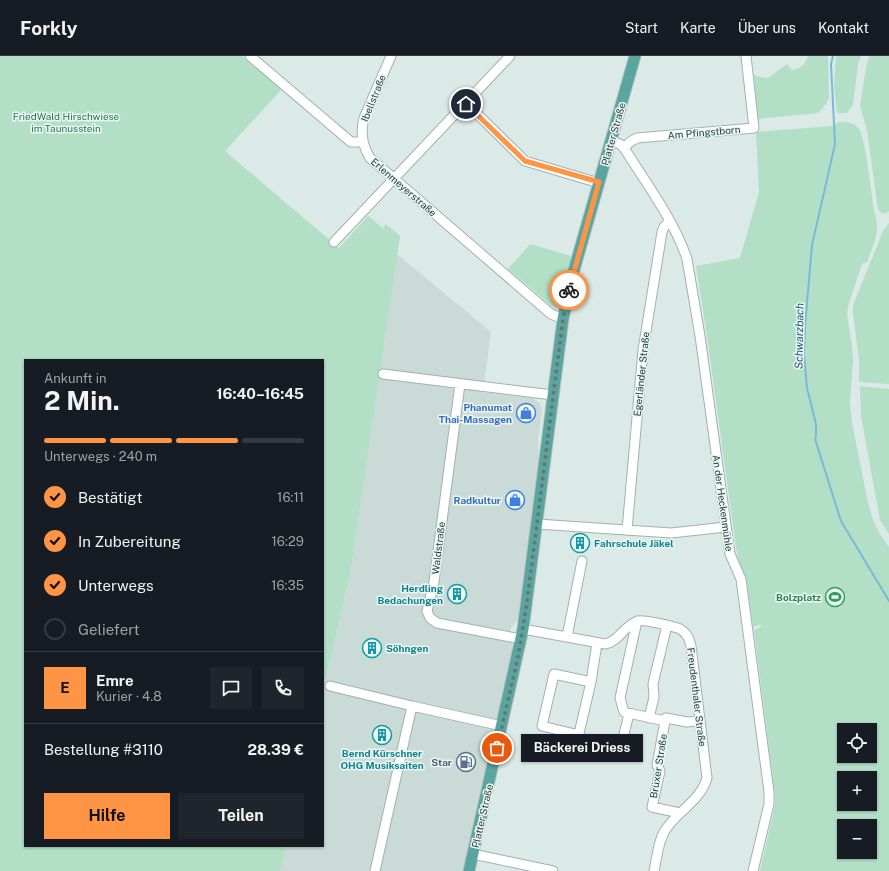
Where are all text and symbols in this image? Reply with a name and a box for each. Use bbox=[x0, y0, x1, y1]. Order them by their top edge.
text: Forkly bbox=[20, 17, 78, 39]
text: Start bbox=[625, 20, 658, 36]
text: Karte bbox=[680, 20, 716, 36]
text: Über uns bbox=[738, 20, 796, 36]
text: Kontakt bbox=[818, 20, 869, 36]
street label: Ibellstraße bbox=[358, 72, 388, 123]
pin bbox=[449, 87, 483, 121]
icon: home bbox=[455, 93, 477, 115]
street label: Platter Straße bbox=[598, 101, 628, 167]
park label: FriedWald Hirschwiese im Taunusstein bbox=[13, 110, 120, 134]
street label: Am Pfingstborn bbox=[667, 123, 741, 141]
street label: Erlenmeyerstraße bbox=[369, 155, 439, 219]
courier bbox=[549, 270, 589, 310]
icon: bike bbox=[558, 279, 580, 301]
water label: Schwarzbach bbox=[792, 303, 806, 369]
street label: Egerländer Straße bbox=[631, 331, 651, 417]
text: Ankunft in bbox=[44, 371, 107, 386]
text: 2 Min. bbox=[44, 385, 120, 416]
text: 16:40–16:45 bbox=[216, 385, 304, 402]
place label: Phanumat Thai-Massagen bbox=[439, 401, 512, 425]
shop icon: Phanumat Thai-Massagen bbox=[515, 402, 537, 424]
text: Unterwegs · 240 m bbox=[44, 449, 157, 464]
street label: An der Heckenmühle bbox=[710, 454, 736, 552]
icon: check bbox=[44, 486, 66, 508]
text: Bestätigt bbox=[78, 489, 142, 506]
shop icon: Radkultur bbox=[504, 489, 526, 511]
text: 16:11 bbox=[277, 490, 304, 505]
place label: Radkultur bbox=[454, 494, 501, 506]
street label: Waldstraße bbox=[429, 521, 447, 575]
icon: check bbox=[44, 530, 66, 552]
building icon: Fahrschule Jäkel bbox=[569, 532, 591, 554]
text: In Zubereitung bbox=[78, 533, 181, 550]
text: 16:29 bbox=[272, 534, 304, 549]
place label: Fahrschule Jäkel bbox=[594, 537, 674, 549]
icon: check bbox=[44, 574, 66, 596]
text: Unterwegs bbox=[78, 577, 154, 594]
text: 16:35 bbox=[271, 578, 304, 593]
place label: Herdling Bedachungen bbox=[377, 582, 444, 606]
building icon: Herdling Bedachungen bbox=[446, 583, 468, 605]
sports icon: Bolzplatz bbox=[824, 586, 846, 608]
place label: Bolzplatz bbox=[776, 591, 821, 603]
text: Geliefert bbox=[78, 621, 140, 638]
building icon: Söhngen bbox=[361, 637, 383, 659]
place label: Söhngen bbox=[386, 642, 428, 654]
street label: Freudenthaler Straße bbox=[685, 647, 709, 747]
button: chat bbox=[210, 667, 252, 709]
button: phone bbox=[262, 667, 304, 709]
text: Emre bbox=[96, 672, 134, 689]
text: E bbox=[60, 679, 70, 696]
text: Kurier · 4.8 bbox=[96, 689, 162, 704]
map controls bbox=[837, 723, 877, 859]
button: locate bbox=[837, 723, 877, 763]
building icon: Bernd Kürschner OHG Musiksaiten bbox=[371, 724, 393, 746]
pin bbox=[480, 731, 514, 765]
street label: Brüxer Straße bbox=[647, 733, 669, 799]
callout: Bäckerei Driess bbox=[521, 734, 643, 762]
icon: bag bbox=[486, 737, 508, 759]
text: Bäckerei Driess bbox=[534, 740, 630, 755]
text: Bestellung #3110 bbox=[44, 741, 163, 758]
text: 28.39 € bbox=[247, 741, 304, 758]
place label: Bernd Kürschner OHG Musiksaiten bbox=[340, 747, 424, 771]
fuel station icon: Star bbox=[455, 751, 477, 773]
place label: Star bbox=[431, 756, 452, 768]
button: + bbox=[837, 771, 877, 811]
street label: Platter Straße bbox=[469, 783, 495, 849]
button: Hilfe bbox=[44, 793, 170, 839]
button: Teilen bbox=[178, 793, 304, 839]
button: − bbox=[837, 819, 877, 859]

